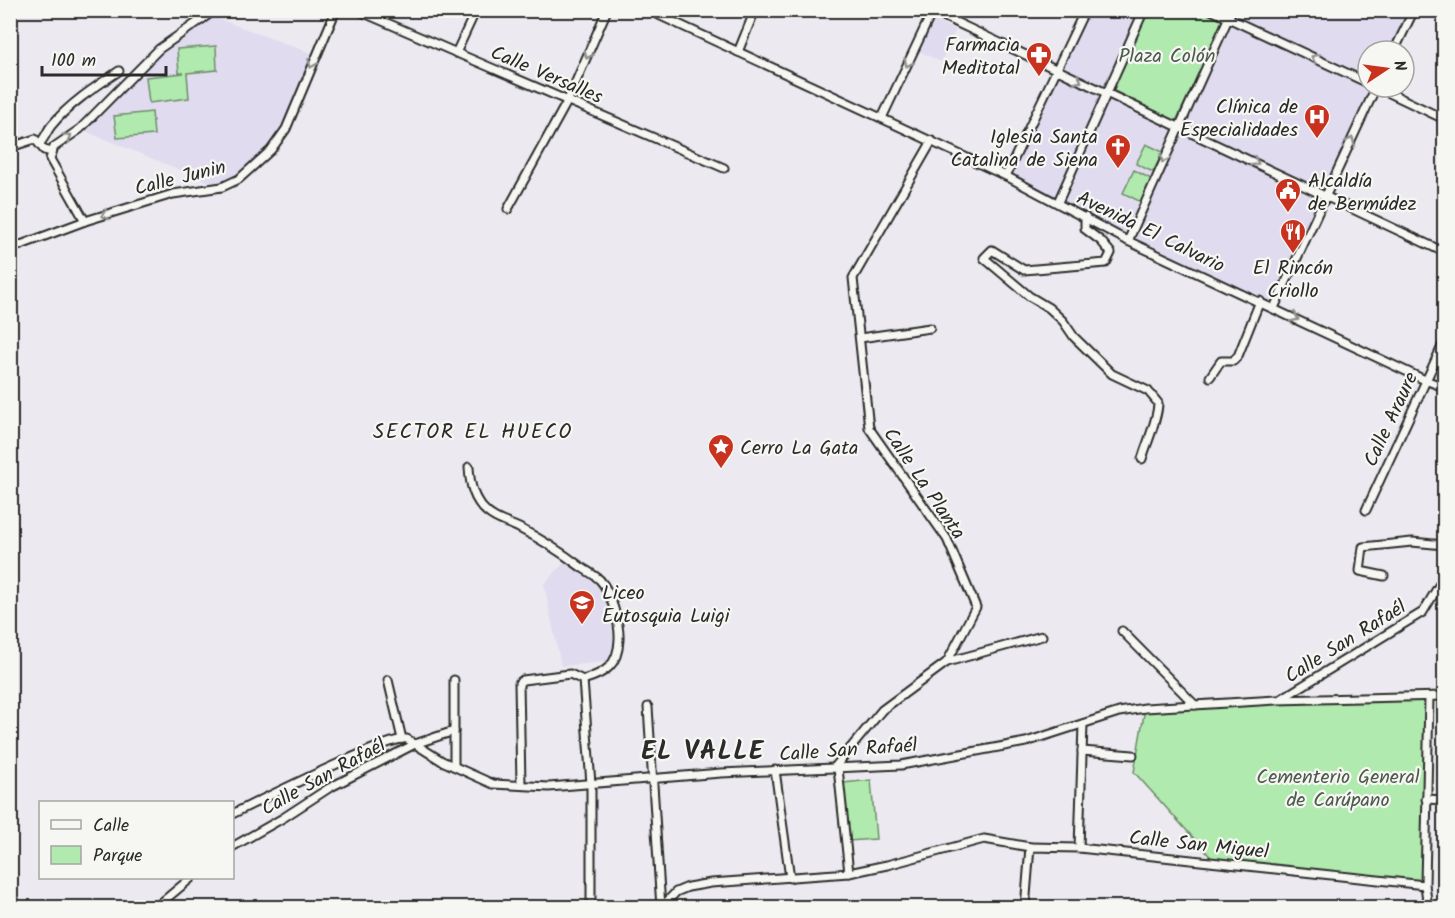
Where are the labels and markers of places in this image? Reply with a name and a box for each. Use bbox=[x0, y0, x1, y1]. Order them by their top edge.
place label: Farmacia Meditotal bbox=[942, 30, 1020, 85]
pharmacy icon: Farmacia Meditotal bbox=[1024, 40, 1054, 78]
place label: Clínica de Especialidades bbox=[1180, 92, 1298, 147]
hospital icon: Clínica de Especialidades bbox=[1302, 102, 1332, 140]
place label: Iglesia Santa Catalina de Siena bbox=[950, 122, 1098, 177]
church icon: Iglesia Santa Catalina de Siena bbox=[1103, 132, 1133, 170]
place label: Alcaldía de Bermúdez bbox=[1308, 166, 1417, 221]
public building icon: Alcaldía de Bermúdez bbox=[1273, 176, 1303, 214]
restaurant icon: El Rincón Criollo bbox=[1278, 217, 1308, 255]
place label: El Rincón Criollo bbox=[1253, 253, 1333, 308]
place icon: Cerro La Gata bbox=[706, 432, 736, 470]
place label: Cerro La Gata bbox=[740, 433, 858, 465]
place label: Liceo Eutosquia Luigi bbox=[602, 578, 731, 633]
school or university icon: Liceo Eutosquia Luigi bbox=[567, 588, 597, 626]

